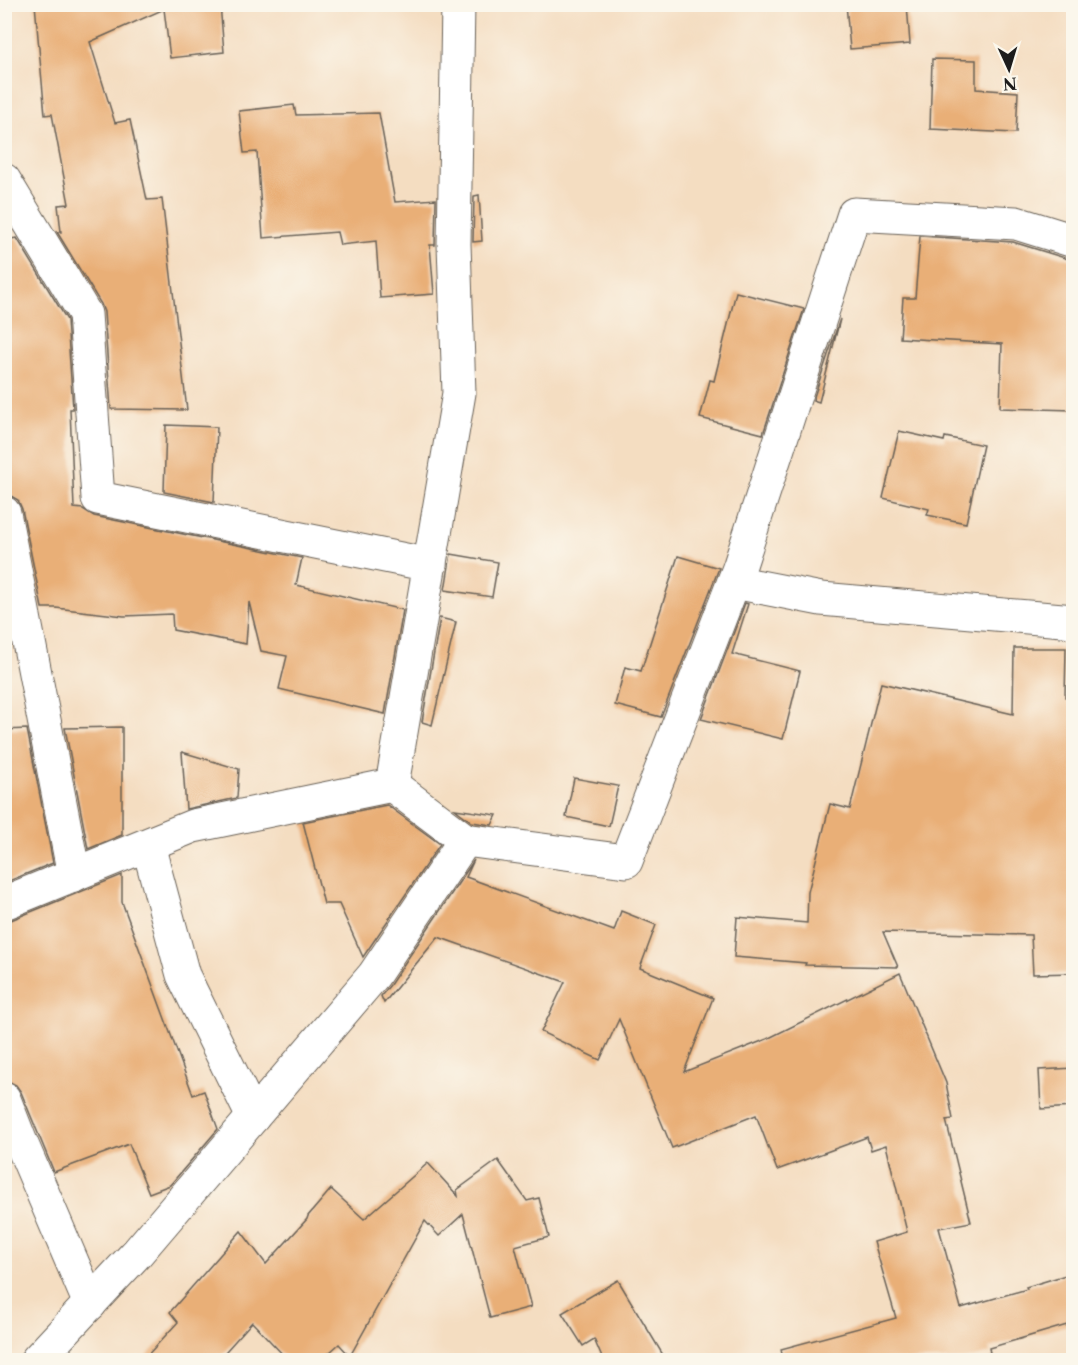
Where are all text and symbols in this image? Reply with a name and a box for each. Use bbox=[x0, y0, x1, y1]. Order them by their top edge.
north arrow bbox=[979, 39, 1039, 99]
text: N bbox=[1002, 74, 1018, 94]

